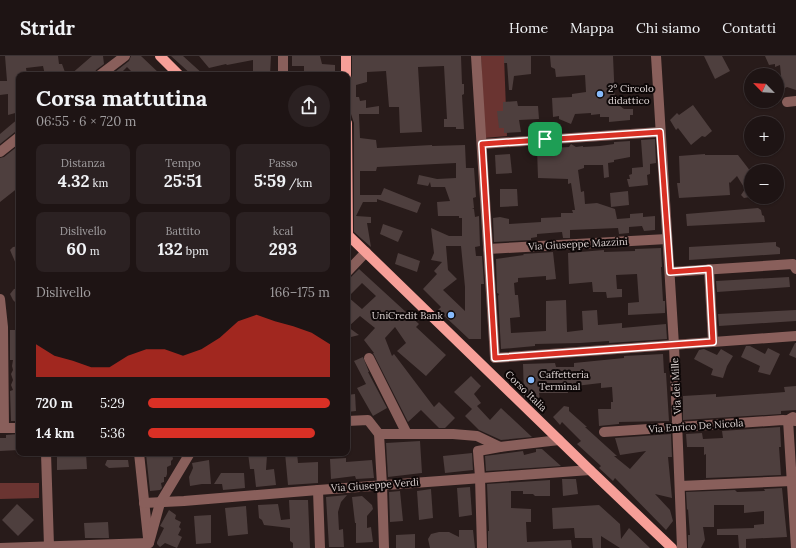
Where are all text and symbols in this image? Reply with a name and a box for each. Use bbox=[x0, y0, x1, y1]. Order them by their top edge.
text: Stridr bbox=[20, 16, 75, 40]
text: Home bbox=[509, 19, 548, 37]
text: Mappa bbox=[570, 19, 614, 37]
text: Chi siamo bbox=[636, 19, 700, 37]
text: Contatti bbox=[722, 19, 776, 37]
north arrow bbox=[744, 68, 784, 108]
map controls bbox=[744, 68, 784, 204]
place label: 2° Circolo didattico bbox=[608, 82, 654, 107]
text: Corsa mattutina bbox=[36, 84, 207, 112]
button: share bbox=[288, 85, 330, 127]
marker: 2° Circolo didattico bbox=[595, 89, 605, 99]
text: 06:55 · 6 × 720 m bbox=[36, 113, 136, 130]
button: + bbox=[744, 116, 784, 156]
pin bbox=[528, 122, 562, 156]
icon: arrive bbox=[534, 128, 556, 150]
text: Distanza bbox=[61, 156, 105, 170]
text: Tempo bbox=[165, 156, 201, 170]
text: Passo bbox=[269, 156, 297, 170]
button: − bbox=[744, 164, 784, 204]
text: 4.32 bbox=[58, 170, 90, 192]
text: 25:51 bbox=[164, 170, 202, 192]
text: 5:59 bbox=[254, 170, 286, 192]
text: km bbox=[90, 176, 108, 190]
text: /km bbox=[286, 176, 312, 190]
text: Dislivello bbox=[60, 224, 106, 238]
text: Battito bbox=[165, 224, 201, 238]
text: kcal bbox=[273, 224, 293, 238]
street label: Via Giuseppe Mazzini bbox=[527, 235, 628, 253]
text: 60 bbox=[66, 238, 87, 260]
text: 132 bbox=[157, 238, 183, 260]
text: 293 bbox=[269, 238, 297, 260]
text: m bbox=[87, 244, 100, 258]
text: bpm bbox=[183, 244, 209, 258]
text: Dislivello bbox=[36, 284, 91, 301]
text: 166–175 m bbox=[270, 284, 330, 301]
place label: UniCredit Bank bbox=[372, 309, 444, 322]
marker: UniCredit Bank bbox=[446, 310, 456, 320]
street label: Via dei Mille bbox=[668, 357, 684, 416]
street label: Corso Italia bbox=[502, 368, 550, 414]
place label: Caffetteria Terminal bbox=[539, 368, 589, 393]
marker: Caffetteria Terminal bbox=[526, 375, 536, 385]
text: 720 m bbox=[36, 395, 73, 412]
text: 5:29 bbox=[100, 395, 125, 412]
street label: Via Enrico De Nicola bbox=[647, 416, 744, 436]
text: 1.4 km bbox=[36, 425, 75, 442]
text: 5:36 bbox=[100, 425, 125, 442]
street label: Via Giuseppe Verdi bbox=[330, 475, 420, 495]

